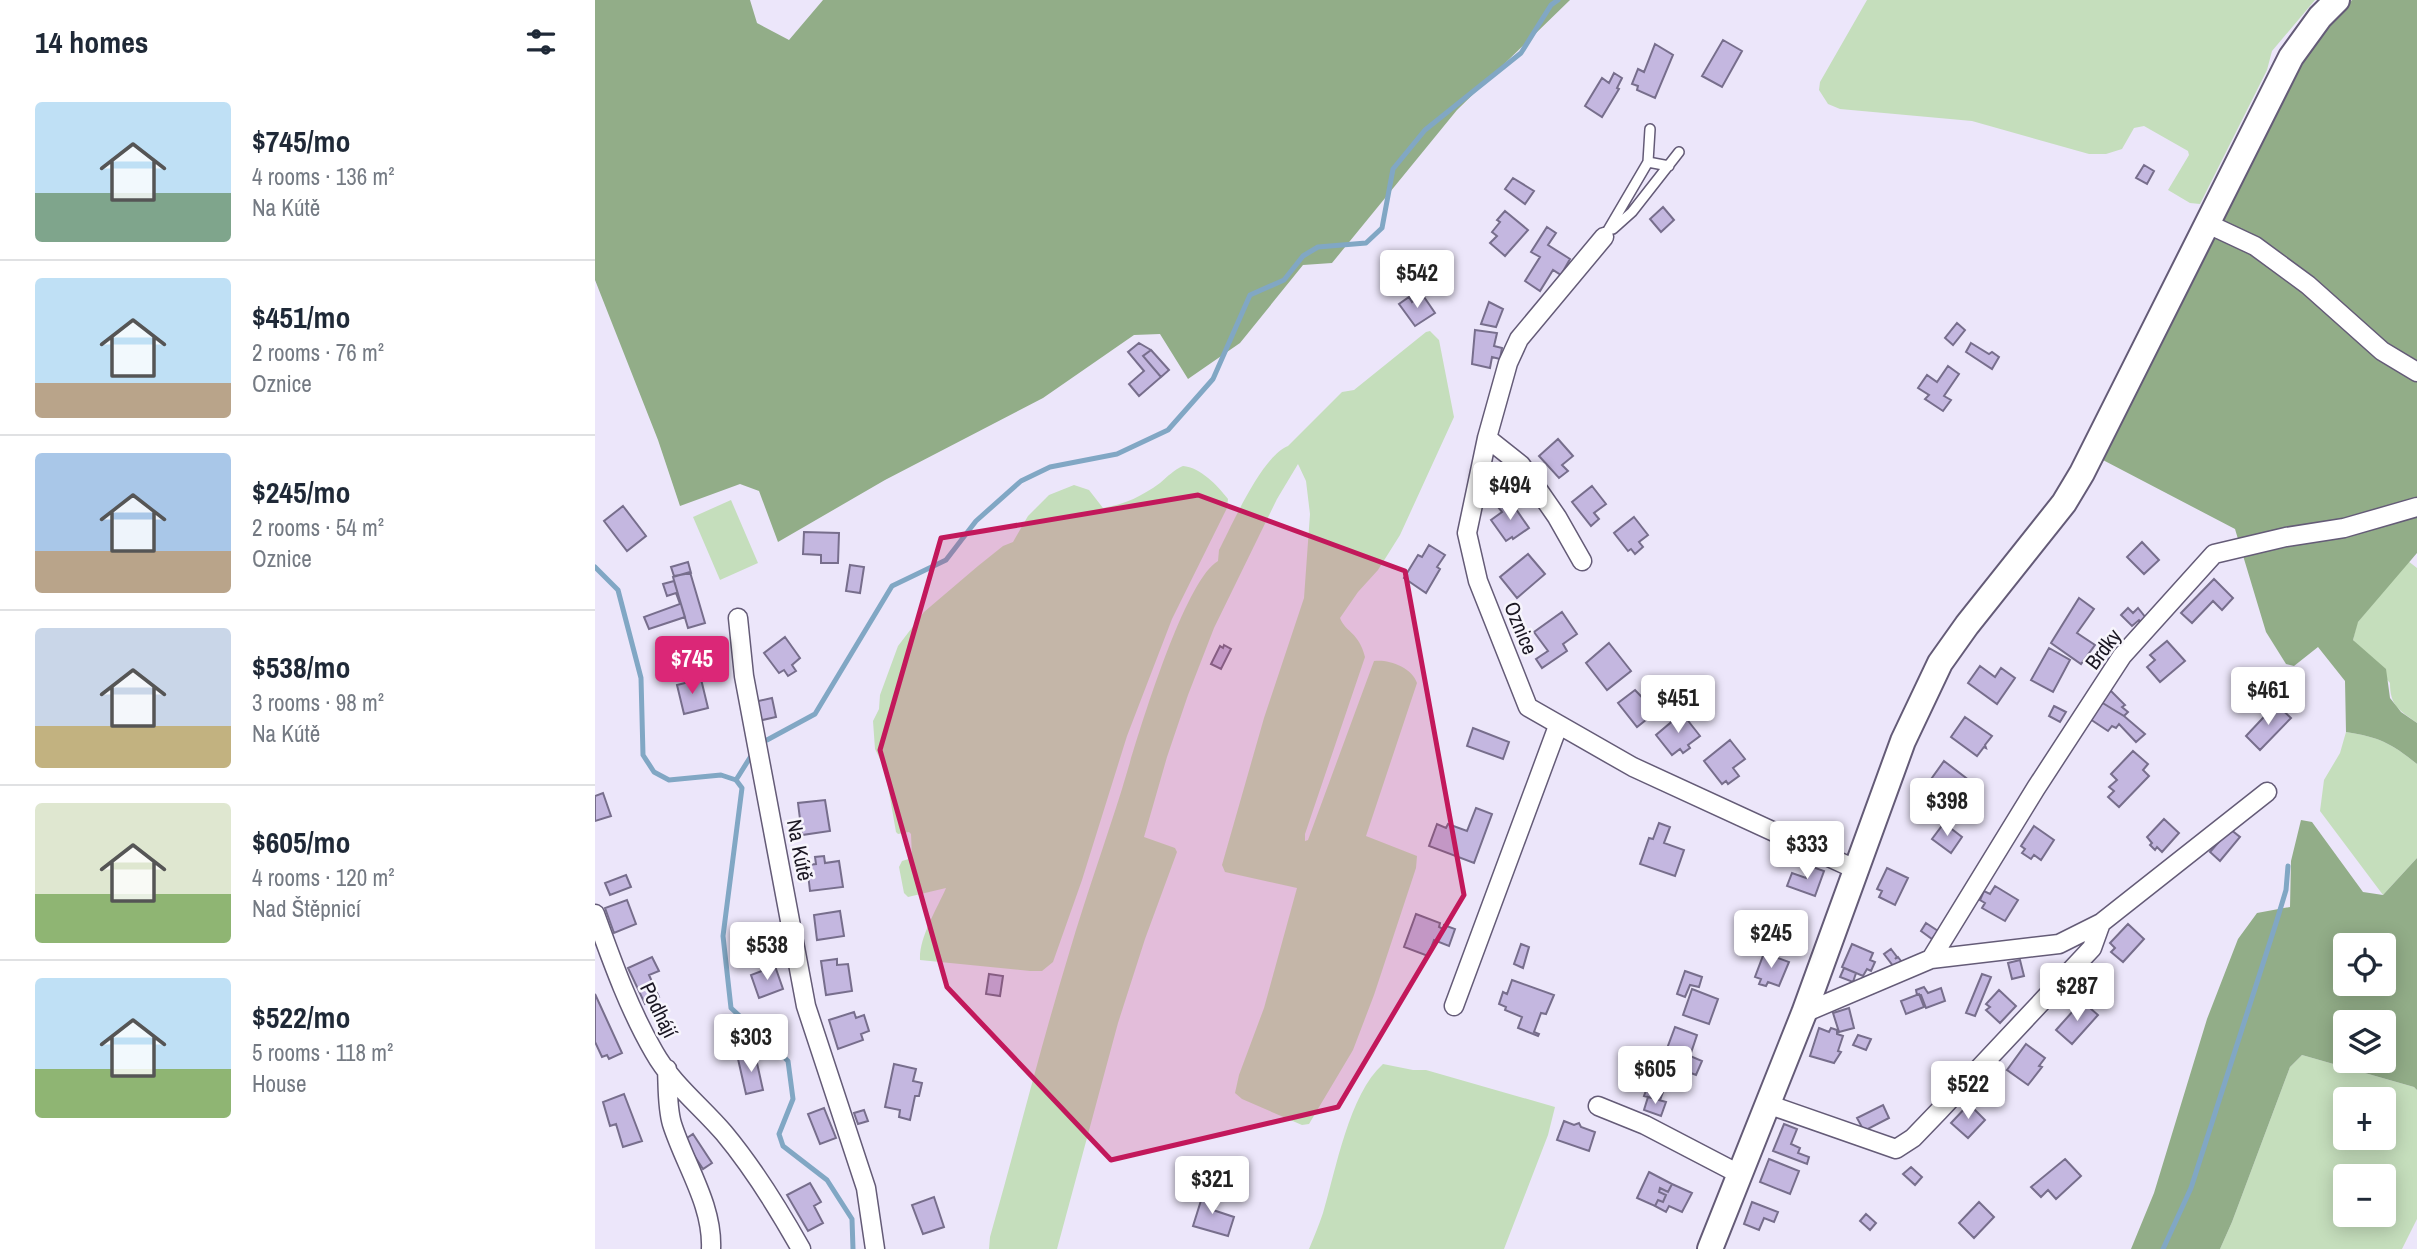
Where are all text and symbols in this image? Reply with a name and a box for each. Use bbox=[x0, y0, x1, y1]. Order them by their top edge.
text: 14 homes bbox=[35, 22, 149, 62]
icon: filters bbox=[522, 23, 560, 61]
text: $745/mo bbox=[252, 121, 350, 161]
icon: home bbox=[91, 130, 175, 214]
text: 4 rooms · 136 m² bbox=[252, 161, 395, 192]
text: Na Kútě bbox=[252, 192, 320, 223]
pin: $542 bbox=[1376, 250, 1458, 310]
text: $542 bbox=[1396, 257, 1438, 288]
text: $451/mo bbox=[252, 297, 350, 337]
icon: home bbox=[91, 306, 175, 390]
text: 2 rooms · 76 m² bbox=[252, 337, 384, 368]
text: Oznice bbox=[252, 368, 312, 399]
pin: $494 bbox=[1469, 462, 1551, 522]
text: $494 bbox=[1489, 469, 1531, 500]
text: $245/mo bbox=[252, 472, 350, 512]
icon: home bbox=[91, 481, 175, 565]
text: 2 rooms · 54 m² bbox=[252, 512, 384, 543]
text: Oznice bbox=[252, 543, 312, 574]
street label: Oznice bbox=[1497, 597, 1545, 659]
street label: Brdky bbox=[2078, 622, 2128, 675]
pin: $745 bbox=[651, 636, 733, 696]
text: $745 bbox=[671, 643, 713, 674]
text: $538/mo bbox=[252, 647, 350, 687]
icon: home bbox=[91, 656, 175, 740]
pin: $461 bbox=[2227, 668, 2309, 727]
text: $461 bbox=[2247, 674, 2289, 705]
pin: $451 bbox=[1637, 676, 1719, 735]
text: $451 bbox=[1657, 682, 1699, 713]
text: 3 rooms · 98 m² bbox=[252, 687, 384, 718]
text: Na Kútě bbox=[252, 718, 320, 749]
pin: $398 bbox=[1906, 778, 1988, 838]
text: $398 bbox=[1926, 785, 1968, 816]
street label: Na Kútě bbox=[780, 817, 820, 883]
text: $605/mo bbox=[252, 822, 350, 862]
pin: $333 bbox=[1766, 822, 1848, 881]
text: $333 bbox=[1786, 828, 1828, 859]
icon: home bbox=[91, 831, 175, 915]
text: 4 rooms · 120 m² bbox=[252, 862, 395, 893]
text: Nad Štěpnicí bbox=[252, 893, 361, 924]
pin: $245 bbox=[1730, 911, 1812, 970]
text: $245 bbox=[1750, 917, 1792, 948]
pin: $538 bbox=[726, 922, 808, 982]
text: $538 bbox=[746, 929, 788, 960]
map controls bbox=[2333, 933, 2396, 1227]
button: locate bbox=[2333, 933, 2396, 996]
pin: $287 bbox=[2036, 964, 2118, 1023]
text: $287 bbox=[2056, 970, 2098, 1001]
street label: Podhájí bbox=[633, 977, 685, 1043]
text: $522/mo bbox=[252, 997, 350, 1037]
icon: home bbox=[91, 1006, 175, 1090]
button: layers bbox=[2333, 1010, 2396, 1073]
pin: $303 bbox=[710, 1014, 792, 1074]
text: $303 bbox=[730, 1021, 772, 1052]
text: 5 rooms · 118 m² bbox=[252, 1037, 393, 1068]
pin: $605 bbox=[1614, 1046, 1696, 1106]
text: $605 bbox=[1634, 1053, 1676, 1084]
pin: $522 bbox=[1927, 1062, 2009, 1121]
text: House bbox=[252, 1068, 307, 1099]
text: $522 bbox=[1947, 1068, 1989, 1099]
button: + bbox=[2333, 1087, 2396, 1150]
pin: $321 bbox=[1171, 1156, 1253, 1216]
text: $321 bbox=[1191, 1163, 1233, 1194]
button: − bbox=[2333, 1164, 2396, 1227]

